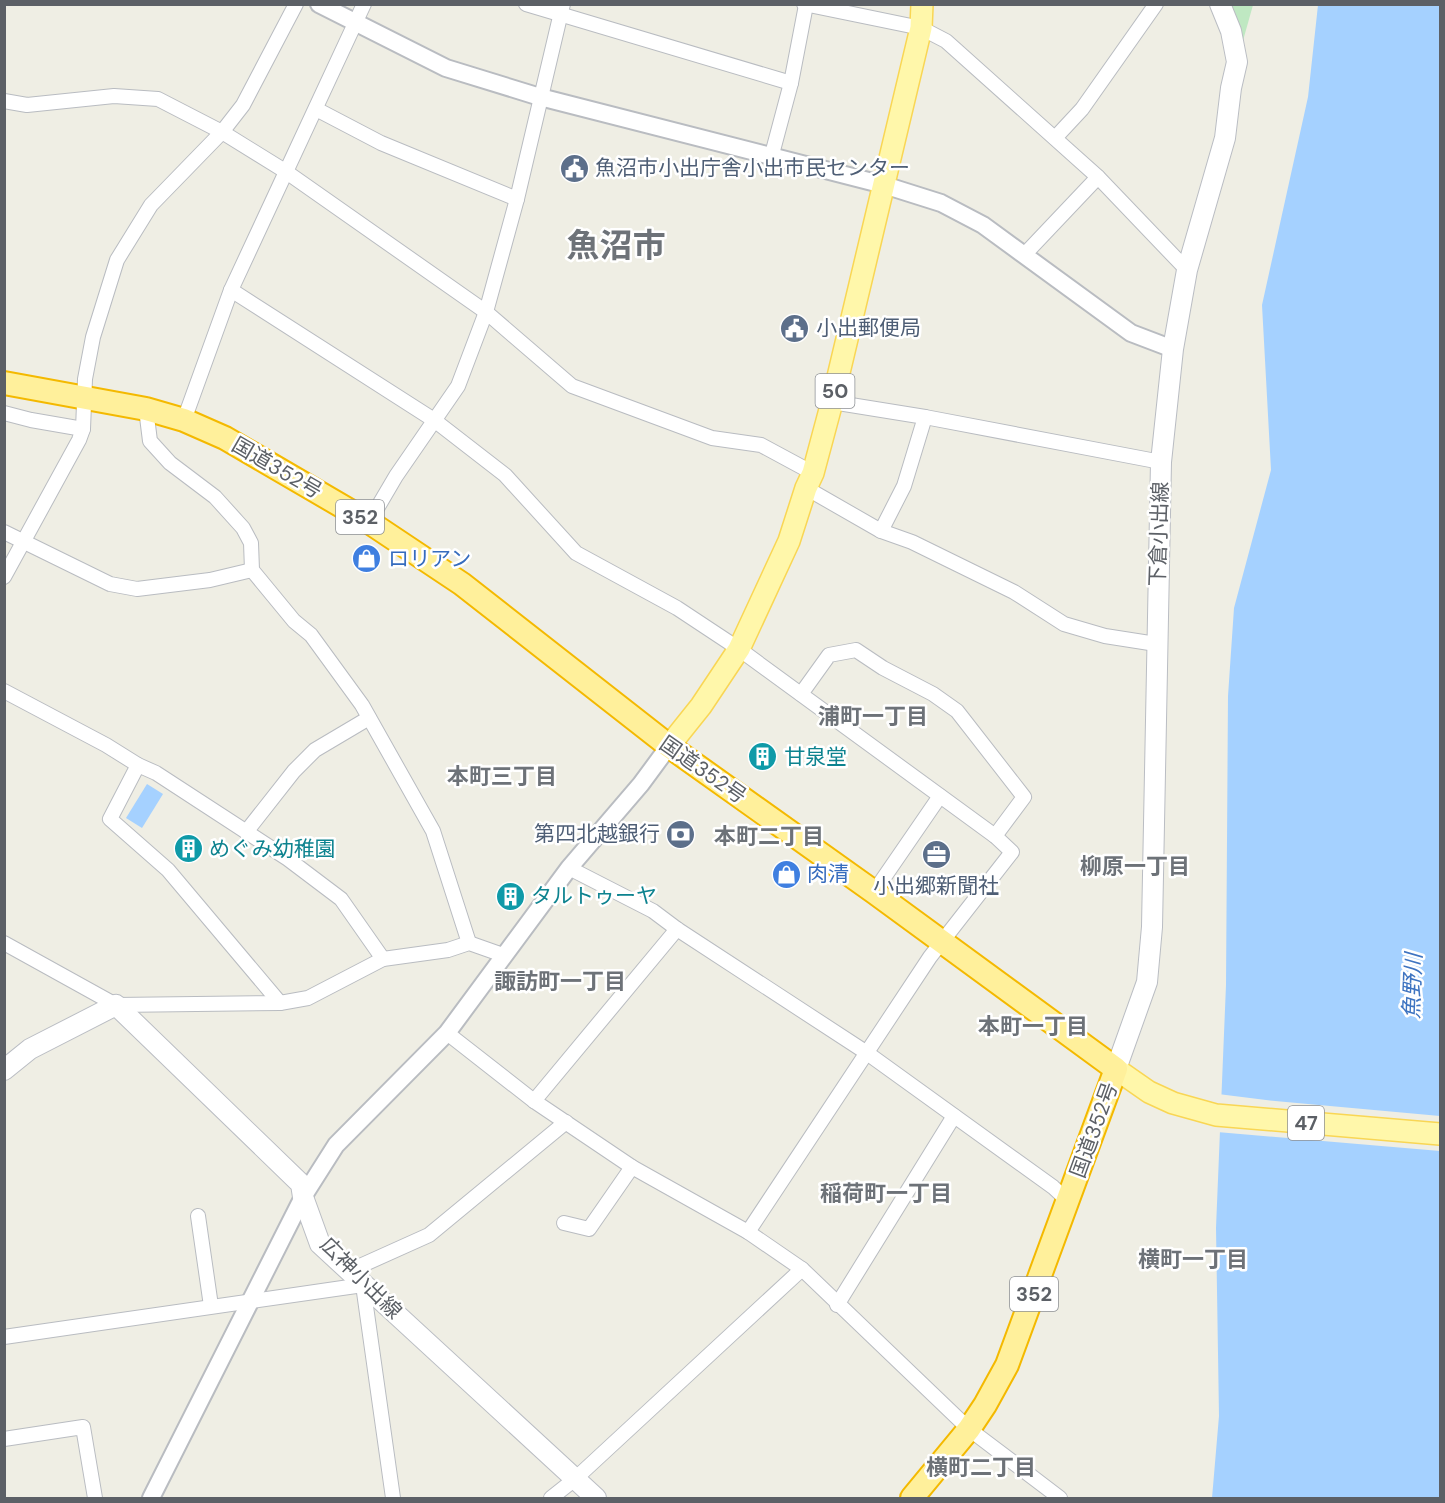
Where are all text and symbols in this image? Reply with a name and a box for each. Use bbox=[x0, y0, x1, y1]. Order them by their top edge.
public building icon: 魚沼市小出庁舎小出市民センター bbox=[558, 152, 590, 184]
place label: 魚沼市小出庁舎小出市民センター bbox=[595, 154, 910, 182]
district label: 魚沼市 bbox=[567, 224, 666, 267]
public building icon: 小出郵便局 bbox=[779, 312, 811, 344]
place label: 小出郵便局 bbox=[816, 314, 921, 342]
road number: 50 bbox=[816, 374, 854, 408]
street label: 国道352号 bbox=[227, 431, 327, 505]
street label: 下倉小出線 bbox=[1143, 481, 1175, 587]
road number: 352 bbox=[336, 500, 384, 534]
shop icon: ロリアン bbox=[351, 543, 383, 575]
place label: ロリアン bbox=[388, 545, 471, 573]
district label: 浦町一丁目 bbox=[818, 702, 928, 731]
street label: 国道352号 bbox=[654, 730, 752, 810]
building icon: 甘泉堂 bbox=[747, 741, 779, 773]
place label: 甘泉堂 bbox=[784, 743, 847, 771]
district label: 本町三丁目 bbox=[447, 762, 557, 791]
bank icon: 第四北越銀行 bbox=[665, 818, 697, 850]
place label: 第四北越銀行 bbox=[534, 820, 660, 848]
district label: 本町二丁目 bbox=[714, 822, 824, 851]
building icon: めぐみ幼稚園 bbox=[172, 833, 204, 865]
place label: めぐみ幼稚園 bbox=[209, 835, 336, 863]
office icon: 小出郷新聞社 bbox=[920, 839, 952, 871]
district label: 柳原一丁目 bbox=[1080, 852, 1190, 881]
shop icon: 肉清 bbox=[770, 858, 802, 890]
place label: 肉清 bbox=[807, 860, 849, 888]
place label: 小出郷新聞社 bbox=[873, 872, 999, 900]
building icon: タルトゥーヤ bbox=[494, 880, 526, 912]
place label: タルトゥーヤ bbox=[531, 882, 657, 910]
water label: 魚野川 bbox=[1397, 951, 1428, 1020]
district label: 諏訪町一丁目 bbox=[494, 967, 626, 996]
district label: 本町一丁目 bbox=[978, 1012, 1088, 1041]
street label: 国道352号 bbox=[1064, 1078, 1124, 1182]
road number: 47 bbox=[1288, 1106, 1324, 1140]
district label: 稲荷町一丁目 bbox=[820, 1179, 952, 1208]
street label: 広神小出線 bbox=[314, 1231, 408, 1325]
district label: 横町一丁目 bbox=[1138, 1245, 1248, 1274]
road number: 352 bbox=[1010, 1277, 1058, 1311]
district label: 横町二丁目 bbox=[926, 1453, 1036, 1482]

